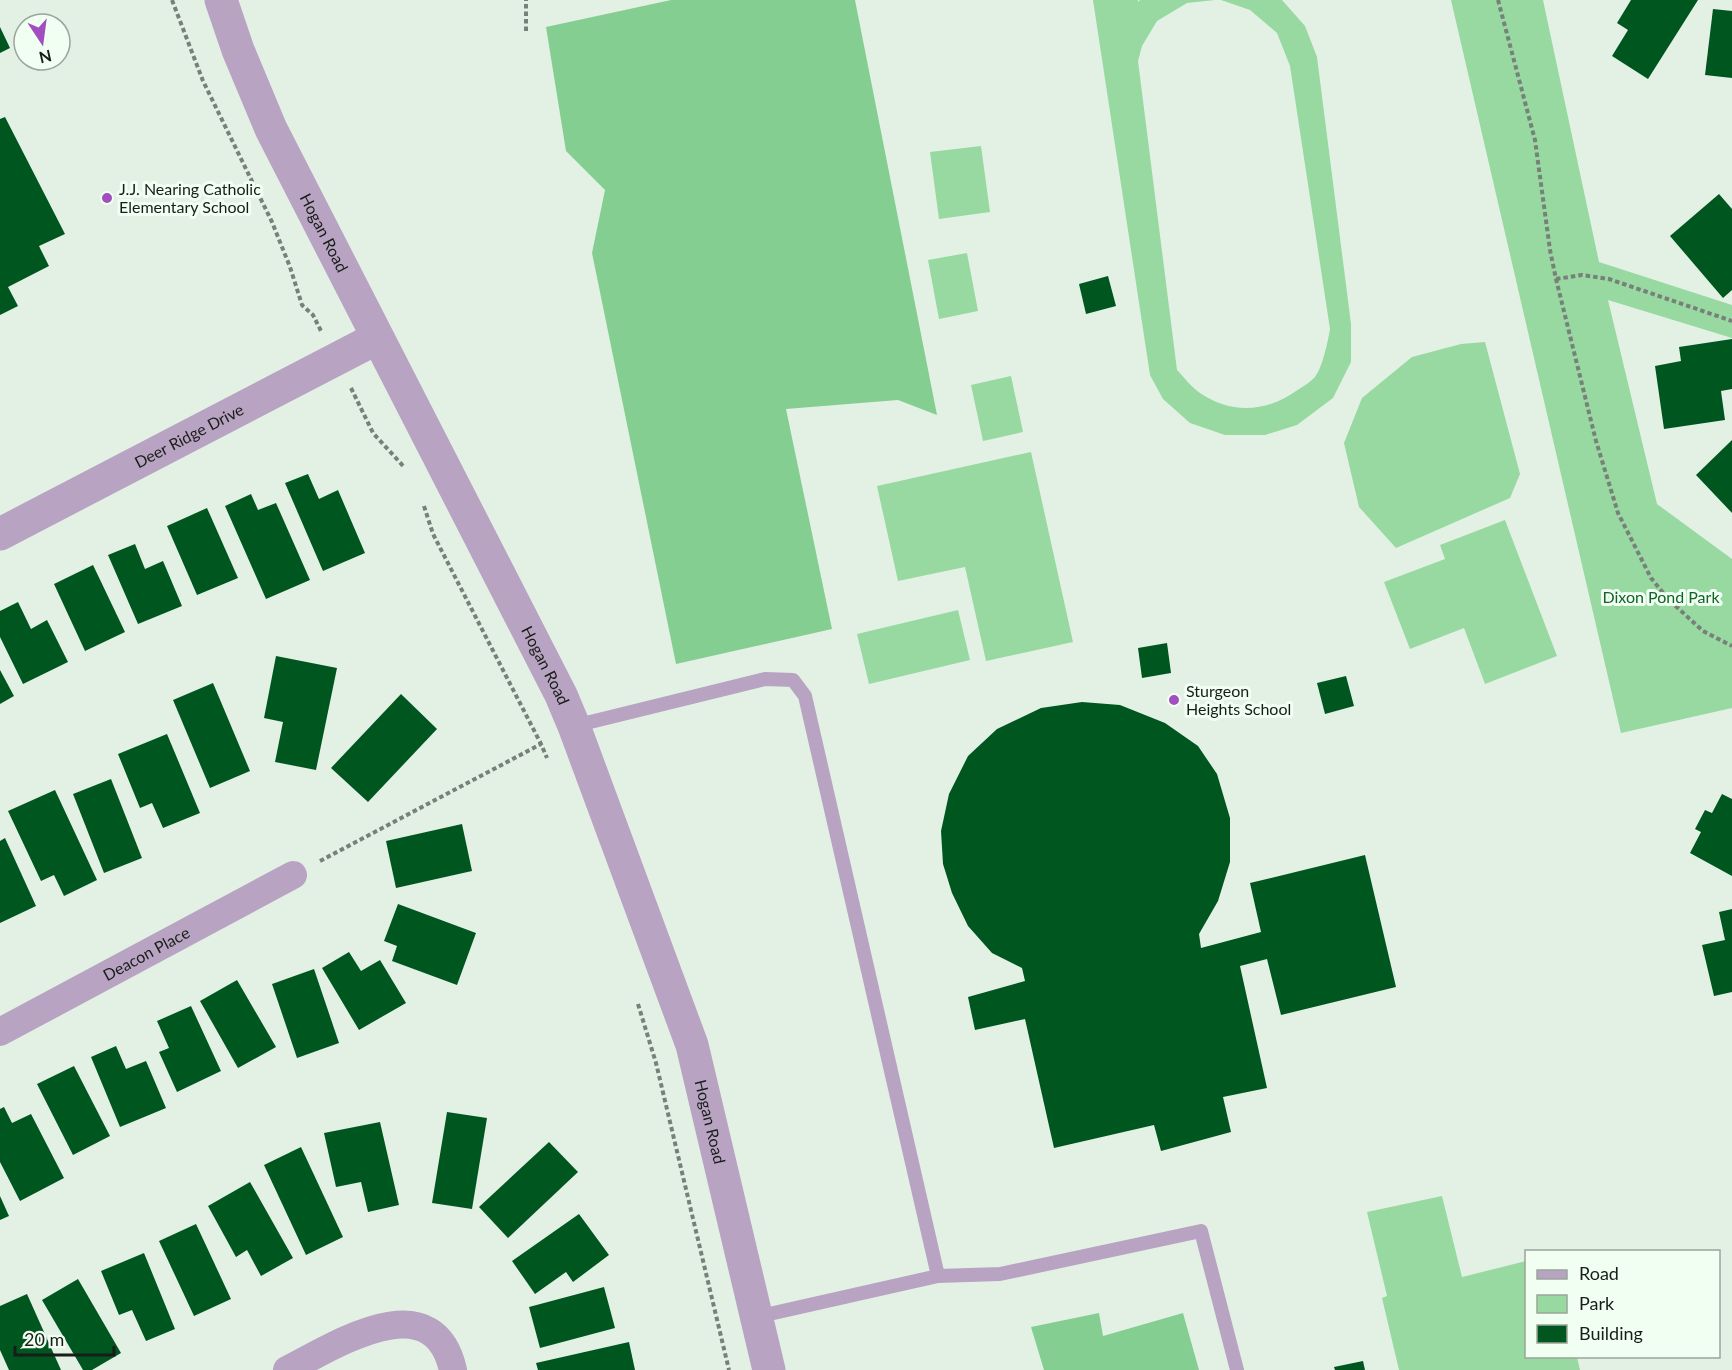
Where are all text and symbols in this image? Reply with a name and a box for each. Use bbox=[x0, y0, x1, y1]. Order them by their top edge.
north arrow bbox=[12, 12, 72, 72]
text: N bbox=[37, 46, 54, 68]
place label: J.J. Nearing Catholic Elementary School bbox=[119, 179, 261, 216]
street label: Hogan Road bbox=[297, 190, 353, 275]
marker: J.J. Nearing Catholic Elementary School bbox=[100, 191, 114, 205]
street label: Deer Ridge Drive bbox=[131, 399, 246, 471]
park label: Dixon Pond Park bbox=[1602, 587, 1720, 606]
street label: Hogan Road bbox=[518, 623, 574, 707]
place label: Sturgeon Heights School bbox=[1186, 681, 1291, 718]
marker: Sturgeon Heights School bbox=[1167, 693, 1181, 707]
street label: Deacon Place bbox=[100, 922, 193, 984]
street label: Hogan Road bbox=[692, 1078, 730, 1166]
legend bbox=[1525, 1250, 1720, 1358]
text: Road bbox=[1579, 1262, 1619, 1284]
text: Park bbox=[1579, 1292, 1615, 1314]
scale bar bbox=[15, 1319, 114, 1357]
text: Building bbox=[1579, 1322, 1643, 1344]
text: 20 m bbox=[24, 1328, 64, 1350]

